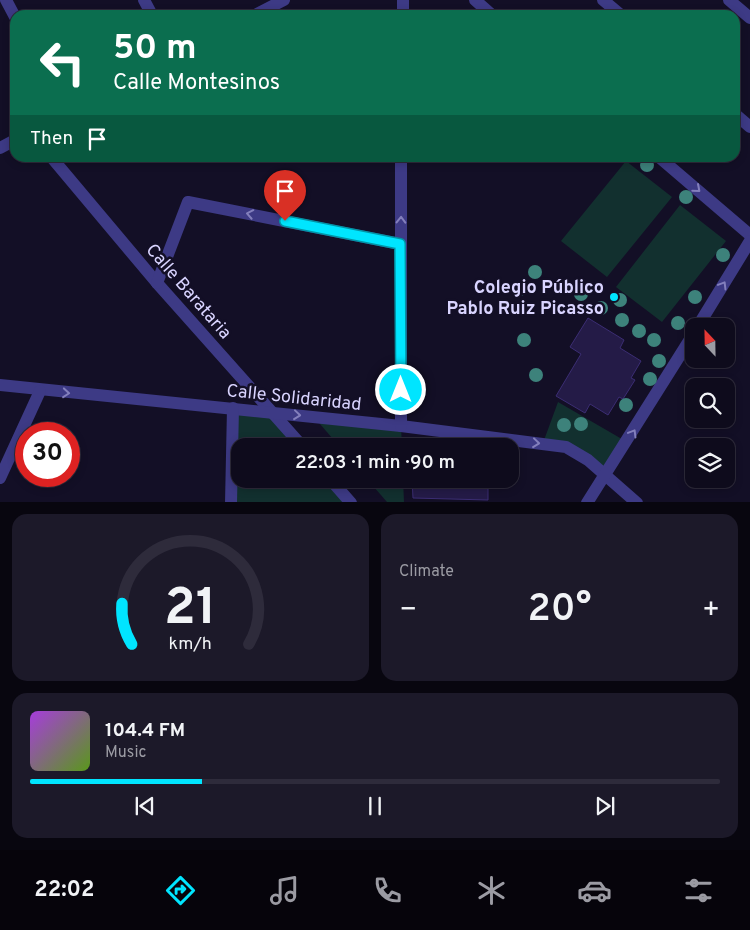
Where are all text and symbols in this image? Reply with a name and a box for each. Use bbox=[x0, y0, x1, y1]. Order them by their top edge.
text: 50 m bbox=[113, 27, 197, 71]
icon: left bbox=[30, 30, 95, 95]
text: Calle Montesinos bbox=[113, 70, 280, 97]
icon: arrive bbox=[83, 125, 111, 153]
text: Then bbox=[30, 127, 73, 151]
pin bbox=[264, 170, 306, 221]
icon: arrive bbox=[271, 177, 299, 205]
one-way arrow bbox=[691, 184, 700, 192]
one-way arrow bbox=[245, 209, 254, 220]
one-way arrow bbox=[396, 215, 406, 223]
street label: Calle Barataria bbox=[140, 239, 236, 345]
place label: Colegio Público Pablo Ruiz Picasso bbox=[446, 277, 604, 321]
one-way arrow bbox=[717, 281, 727, 290]
marker: Colegio Público Pablo Ruiz Picasso bbox=[608, 291, 620, 303]
north arrow bbox=[685, 318, 735, 368]
map controls bbox=[685, 318, 735, 488]
position arrow bbox=[374, 363, 426, 415]
button: search bbox=[685, 378, 735, 428]
street label: Calle Solidaridad bbox=[225, 380, 362, 417]
one-way arrow bbox=[62, 387, 70, 398]
one-way arrow bbox=[293, 409, 301, 420]
speed limit sign: 30 bbox=[15, 422, 80, 487]
one-way arrow bbox=[626, 430, 636, 439]
one-way arrow bbox=[533, 437, 541, 448]
button: layers bbox=[685, 438, 735, 488]
text: 22:03 · 1 min · 90 m bbox=[295, 451, 455, 475]
text: Climate bbox=[399, 562, 454, 582]
text: 21 bbox=[164, 577, 217, 643]
text: 20° bbox=[528, 586, 591, 635]
text: − bbox=[399, 593, 417, 629]
text: + bbox=[702, 593, 720, 629]
text: km/h bbox=[169, 633, 212, 656]
text: 104.4 FM bbox=[105, 719, 185, 743]
text: Music bbox=[105, 743, 146, 763]
icon: previous bbox=[131, 792, 159, 820]
icon: pause bbox=[361, 792, 389, 820]
icon: next bbox=[591, 792, 619, 820]
icon: directions bbox=[163, 873, 198, 908]
icon: music bbox=[267, 873, 302, 908]
icon: phone bbox=[370, 873, 405, 908]
icon: climate bbox=[474, 873, 509, 908]
icon: car bbox=[577, 873, 612, 908]
icon: filters bbox=[681, 873, 716, 908]
text: 22:02 bbox=[34, 877, 94, 904]

